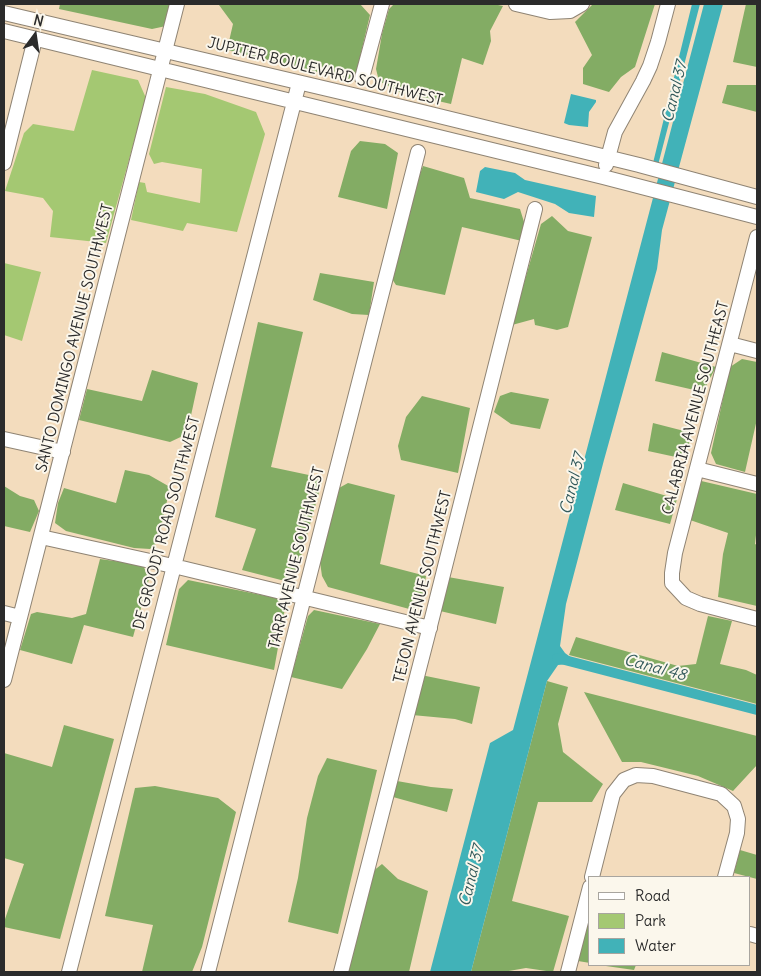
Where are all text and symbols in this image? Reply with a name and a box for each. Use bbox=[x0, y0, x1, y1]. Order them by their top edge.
north arrow bbox=[10, 10, 60, 60]
text: N bbox=[32, 11, 46, 30]
street label: JUPITER BOULEVARD SOUTHWEST bbox=[206, 34, 444, 110]
water label: Canal 37 bbox=[658, 59, 692, 125]
street label: SANTO DOMINGO AVENUE SOUTHWEST bbox=[33, 202, 117, 474]
street label: CALABRIA AVENUE SOUTHEAST bbox=[659, 299, 733, 517]
street label: DE GROODT ROAD SOUTHWEST bbox=[130, 414, 204, 632]
water label: Canal 37 bbox=[556, 451, 590, 517]
street label: TARR AVENUE SOUTHWEST bbox=[266, 465, 328, 651]
street label: TEJON AVENUE SOUTHWEST bbox=[390, 489, 456, 685]
water label: Canal 48 bbox=[622, 650, 688, 686]
water label: Canal 37 bbox=[455, 843, 489, 909]
legend bbox=[588, 876, 751, 966]
text: Road bbox=[635, 886, 670, 905]
text: Park bbox=[635, 911, 666, 930]
text: Water bbox=[635, 936, 676, 955]

